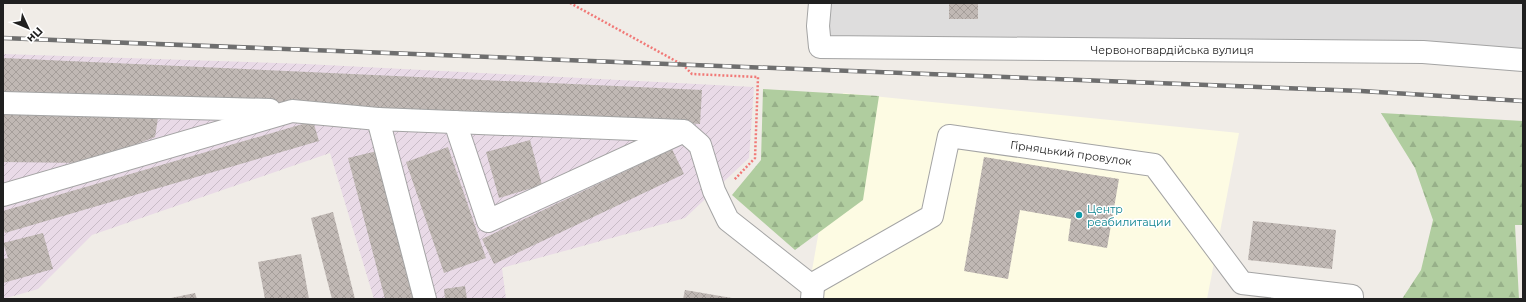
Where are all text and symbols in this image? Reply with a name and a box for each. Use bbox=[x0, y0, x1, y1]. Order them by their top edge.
north arrow bbox=[8, 8, 48, 48]
text: Пн bbox=[24, 24, 46, 46]
street label: Червоногвардійська вулиця bbox=[1090, 43, 1254, 57]
street label: Гірняцький провулок bbox=[1009, 138, 1133, 169]
place label: Центр реабилитации bbox=[1087, 202, 1171, 229]
marker: Центр реабилитации bbox=[1074, 210, 1084, 220]

